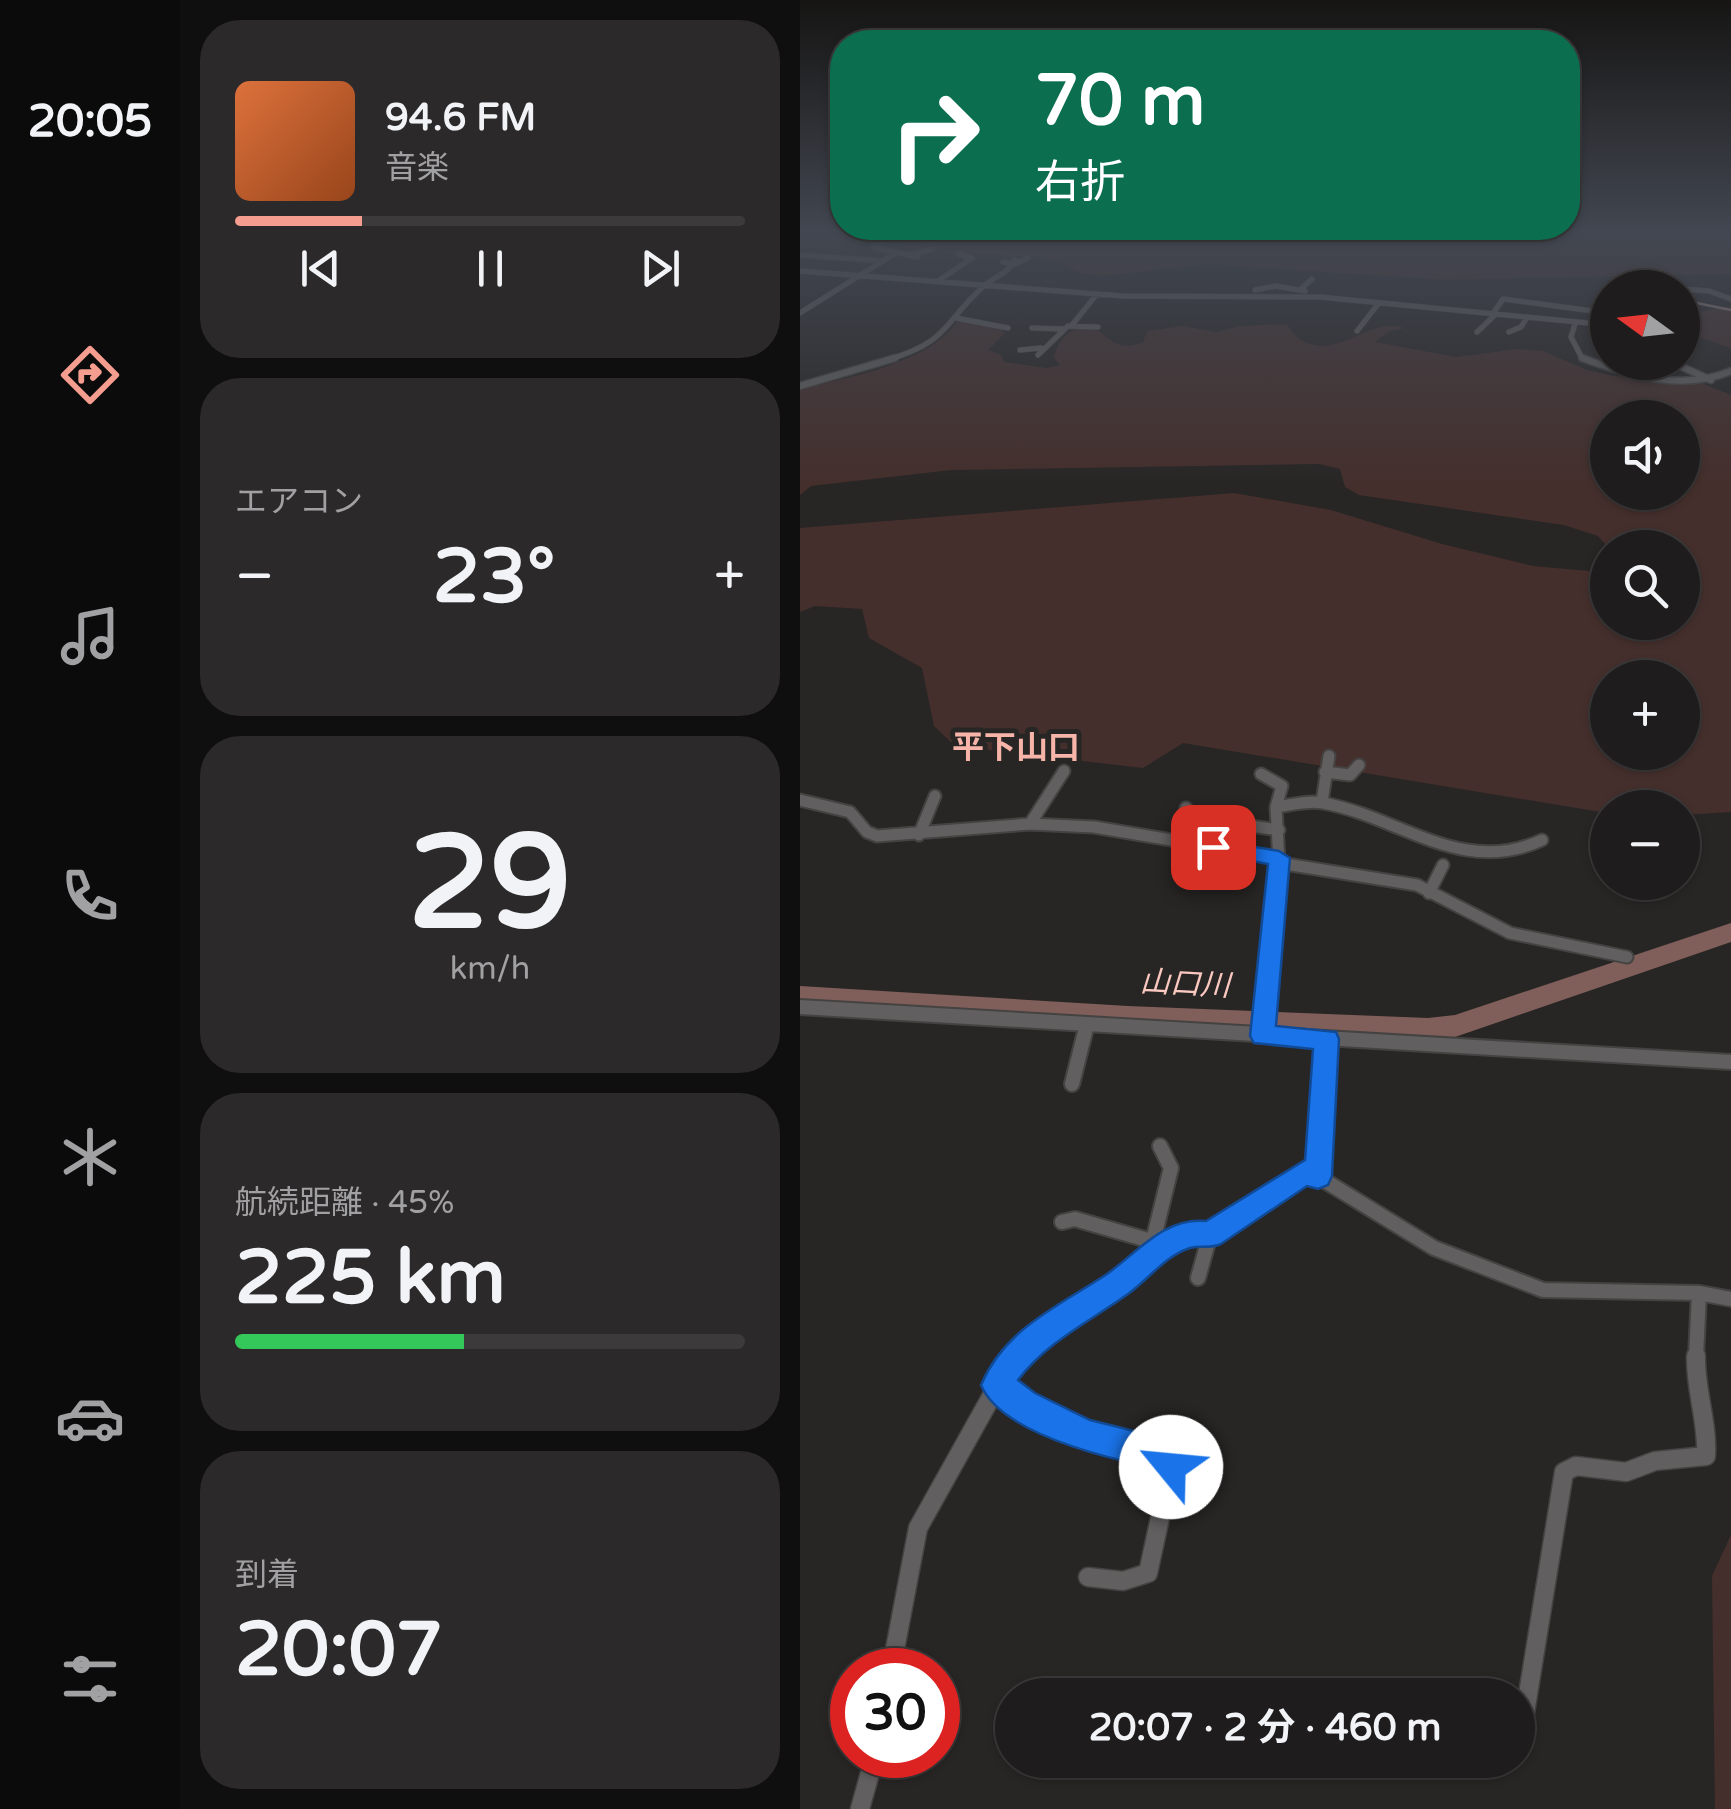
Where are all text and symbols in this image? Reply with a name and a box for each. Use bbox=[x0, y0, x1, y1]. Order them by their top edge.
text: 70 m bbox=[1035, 60, 1205, 144]
icon: right bbox=[870, 70, 1000, 200]
text: 20:05 bbox=[28, 95, 152, 149]
text: 94.6 FM bbox=[385, 95, 536, 141]
text: 音楽 bbox=[385, 149, 449, 187]
text: 右折 bbox=[1035, 156, 1125, 210]
icon: previous bbox=[293, 241, 348, 296]
icon: pause bbox=[463, 241, 518, 296]
icon: next bbox=[633, 241, 688, 296]
north arrow bbox=[1590, 270, 1700, 380]
map controls bbox=[1590, 270, 1700, 900]
icon: directions bbox=[55, 340, 125, 410]
button: sound bbox=[1590, 400, 1700, 510]
text: エアコン bbox=[235, 483, 363, 521]
button: search bbox=[1590, 530, 1700, 640]
text: 23° bbox=[433, 532, 555, 622]
text: − bbox=[235, 544, 274, 610]
text: + bbox=[714, 544, 745, 610]
icon: music bbox=[55, 601, 125, 671]
button: + bbox=[1590, 660, 1700, 770]
district label: 平下山口 bbox=[952, 729, 1080, 767]
button: − bbox=[1590, 790, 1700, 900]
pin bbox=[1171, 805, 1256, 890]
text: 29 bbox=[408, 807, 572, 963]
icon: arrive bbox=[1186, 820, 1241, 875]
icon: phone bbox=[55, 861, 125, 931]
text: km/h bbox=[450, 950, 530, 988]
water label: 山口川 bbox=[1139, 963, 1234, 1005]
icon: climate bbox=[55, 1122, 125, 1192]
text: 航続距離 · 45% bbox=[235, 1184, 454, 1222]
text: 225 km bbox=[235, 1233, 506, 1323]
icon: car bbox=[55, 1383, 125, 1453]
position arrow bbox=[1119, 1415, 1223, 1519]
text: 到着 bbox=[235, 1556, 299, 1594]
text: 20:07 bbox=[235, 1605, 443, 1695]
icon: filters bbox=[55, 1644, 125, 1714]
speed limit sign: 30 bbox=[830, 1648, 960, 1778]
text: 20:07 · 2 分 · 460 m bbox=[1089, 1705, 1441, 1751]

